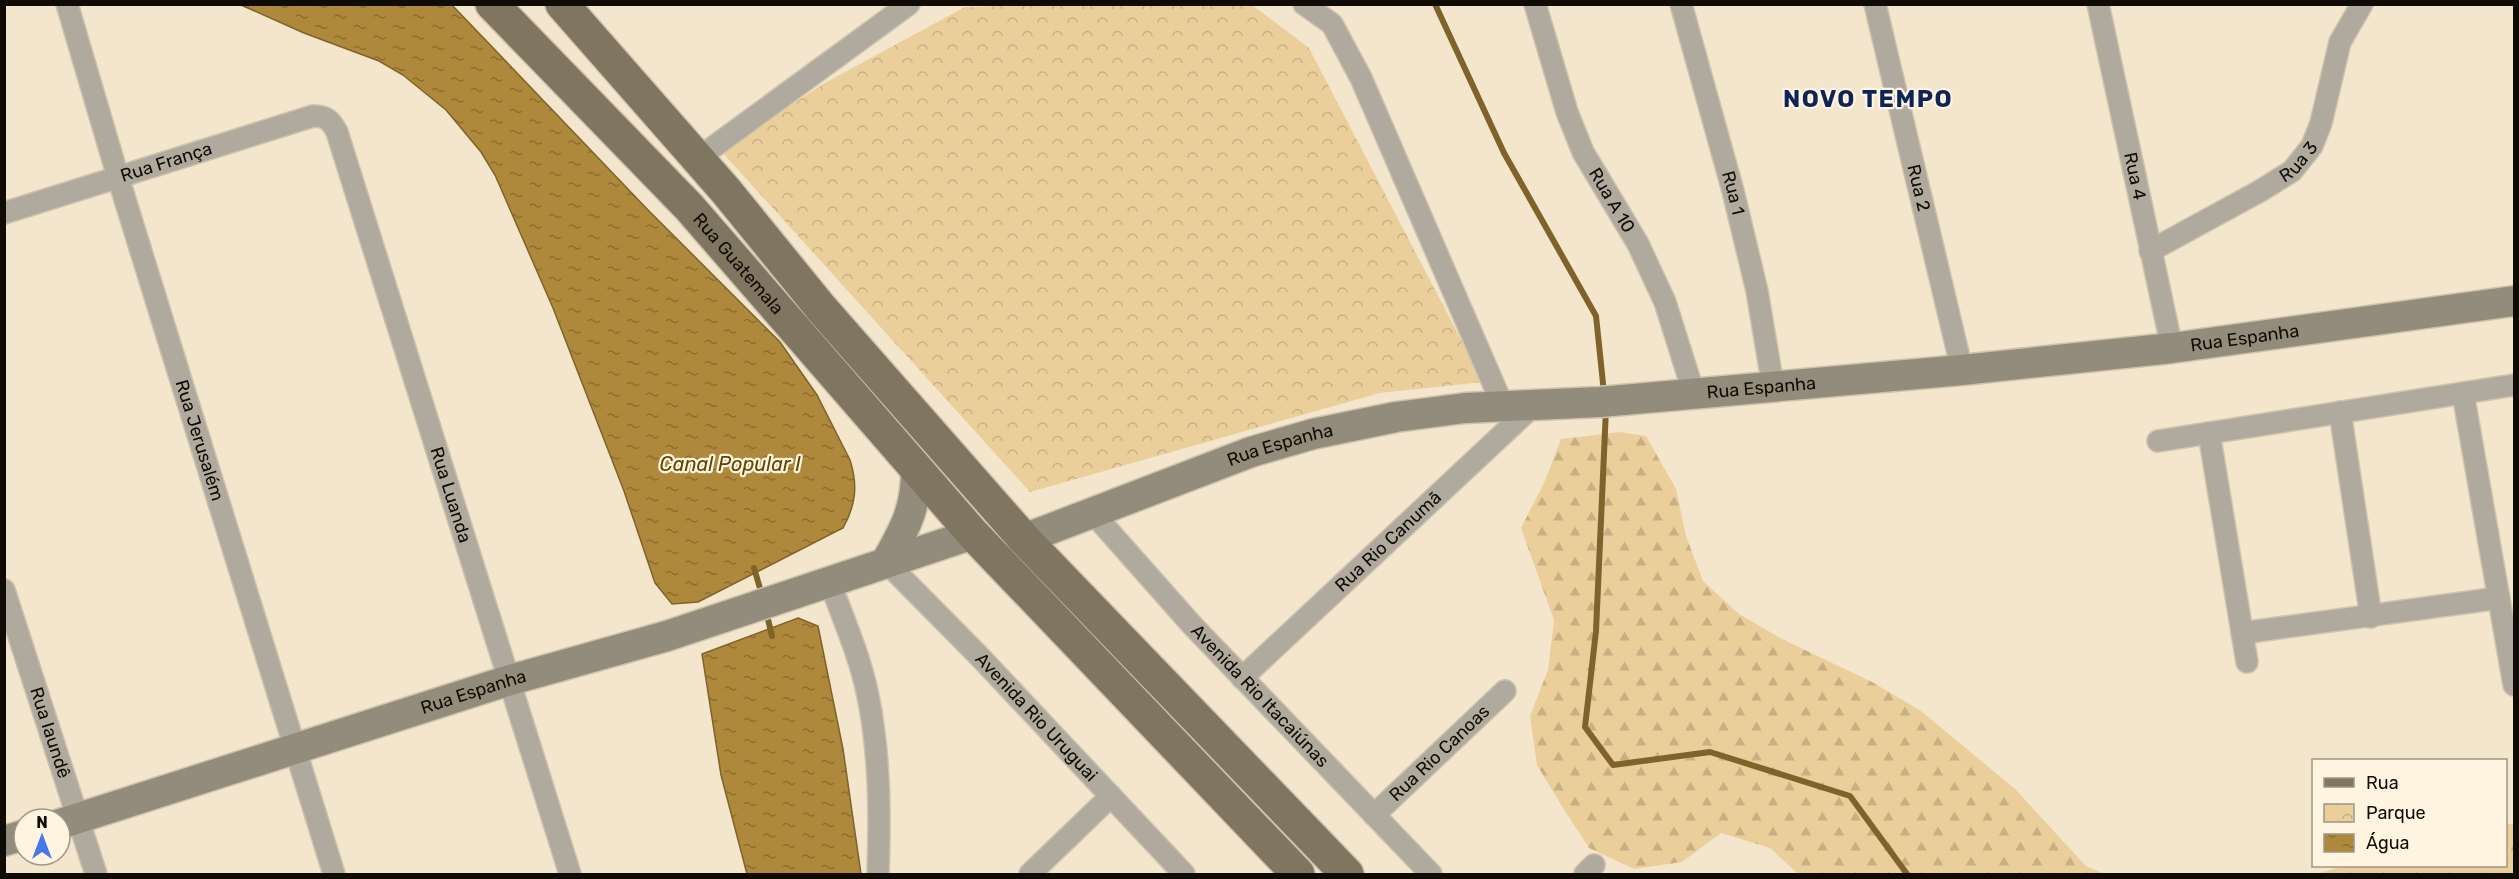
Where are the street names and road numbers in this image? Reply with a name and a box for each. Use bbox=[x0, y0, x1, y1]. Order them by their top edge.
street label: Rua França bbox=[118, 137, 215, 187]
street label: Rua 3 bbox=[2275, 137, 2322, 187]
street label: Rua 4 bbox=[2119, 150, 2151, 202]
street label: Rua 2 bbox=[1903, 162, 1935, 214]
street label: Rua A 10 bbox=[1584, 164, 1640, 237]
street label: Rua 1 bbox=[1717, 168, 1749, 217]
street label: Rua Guatemala bbox=[688, 208, 788, 319]
street label: Rua Espanha bbox=[2189, 320, 2300, 356]
street label: Rua Espanha bbox=[1706, 372, 1817, 404]
street label: Rua Jerusalém bbox=[170, 377, 229, 504]
street label: Rua Espanha bbox=[1224, 419, 1335, 471]
street label: Rua Luanda bbox=[426, 444, 476, 545]
street label: Rua Rio Canumã bbox=[1330, 486, 1446, 596]
street label: Avenida Rio Itacaiúnas bbox=[1186, 620, 1334, 772]
street label: Avenida Rio Uruguai bbox=[971, 648, 1102, 786]
street label: Rua Espanha bbox=[418, 665, 529, 719]
street label: Rua Iaundê bbox=[25, 684, 75, 781]
street label: Rua Rio Canoas bbox=[1385, 700, 1494, 806]

